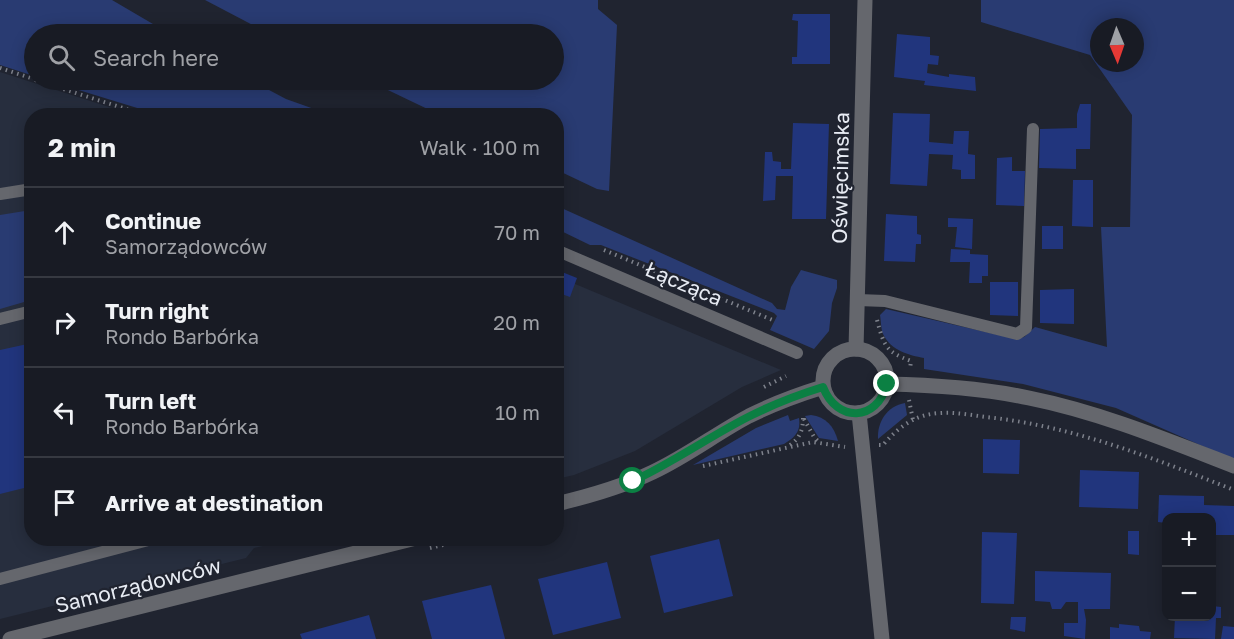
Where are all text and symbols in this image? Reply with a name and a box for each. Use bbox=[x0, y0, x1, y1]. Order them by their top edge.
north arrow bbox=[1090, 18, 1144, 72]
search box bbox=[24, 24, 564, 90]
icon: search bbox=[45, 41, 78, 74]
text: Search here bbox=[93, 44, 219, 71]
street label: Oświęcimska bbox=[826, 112, 854, 244]
text: 2 min bbox=[48, 132, 116, 163]
text: Walk · 100 m bbox=[419, 135, 540, 159]
text: Continue bbox=[105, 207, 201, 234]
icon: ahead bbox=[48, 216, 81, 249]
text: 70 m bbox=[494, 220, 540, 244]
text: Samorządowców bbox=[105, 234, 267, 258]
street label: Łącząca bbox=[641, 255, 727, 311]
text: Turn right bbox=[105, 297, 209, 324]
icon: right bbox=[48, 306, 81, 339]
text: 20 m bbox=[493, 310, 540, 334]
text: Rondo Barbórka bbox=[105, 324, 259, 348]
route end bbox=[873, 370, 899, 396]
text: Turn left bbox=[105, 387, 196, 414]
icon: left bbox=[48, 396, 81, 429]
text: 10 m bbox=[495, 400, 540, 424]
text: Rondo Barbórka bbox=[105, 414, 259, 438]
route start bbox=[619, 467, 645, 493]
icon: arrive bbox=[48, 486, 81, 519]
text: Arrive at destination bbox=[105, 489, 323, 516]
map controls bbox=[1162, 513, 1216, 621]
button: + bbox=[1162, 513, 1216, 567]
street label: Samorządowców bbox=[52, 552, 224, 618]
button: − bbox=[1162, 567, 1216, 621]

